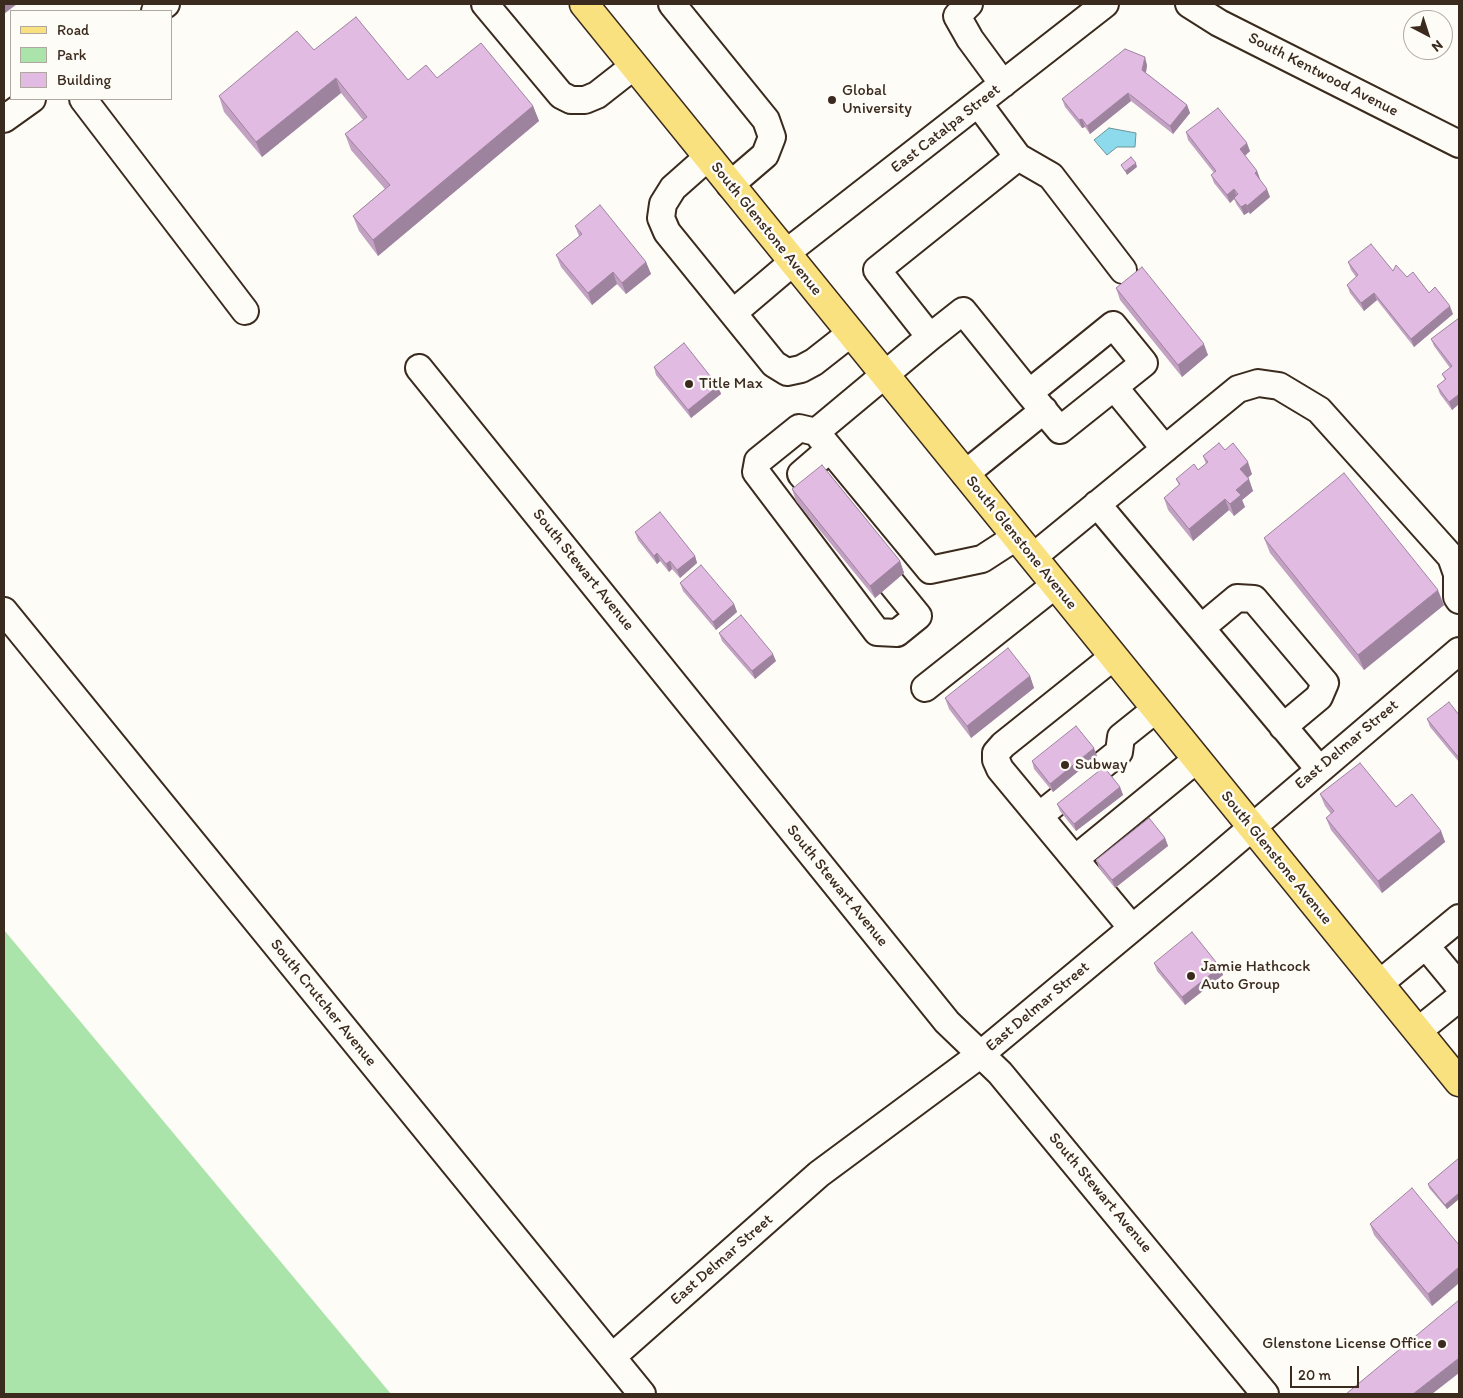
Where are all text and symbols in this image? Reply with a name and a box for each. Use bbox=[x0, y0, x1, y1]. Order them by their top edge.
legend bbox=[10, 10, 172, 100]
north arrow bbox=[1403, 10, 1453, 60]
text: Road bbox=[57, 21, 89, 39]
street label: South Kentwood Avenue bbox=[1245, 29, 1401, 121]
text: N bbox=[1428, 37, 1446, 56]
text: Park bbox=[57, 46, 87, 64]
text: Building bbox=[57, 71, 111, 89]
street label: East Catalpa Street bbox=[887, 80, 1005, 178]
place label: Global University bbox=[842, 81, 912, 119]
marker: Global University bbox=[826, 94, 838, 106]
street label: South Glenstone Avenue bbox=[706, 158, 826, 300]
place label: Title Max bbox=[699, 374, 763, 394]
marker: Title Max bbox=[683, 378, 695, 390]
street label: South Glenstone Avenue bbox=[961, 472, 1081, 614]
street label: South Stewart Avenue bbox=[528, 505, 638, 635]
street label: East Delmar Street bbox=[1291, 696, 1403, 794]
place label: Subway bbox=[1075, 755, 1127, 775]
marker: Subway bbox=[1059, 759, 1071, 771]
street label: South Glenstone Avenue bbox=[1216, 787, 1336, 929]
street label: South Stewart Avenue bbox=[782, 821, 892, 951]
street label: South Crutcher Avenue bbox=[266, 935, 380, 1071]
place label: Jamie Hathcock Auto Group bbox=[1201, 957, 1310, 995]
street label: East Delmar Street bbox=[982, 958, 1094, 1056]
marker: Jamie Hathcock Auto Group bbox=[1185, 970, 1197, 982]
street label: South Stewart Avenue bbox=[1044, 1129, 1156, 1257]
street label: East Delmar Street bbox=[667, 1210, 777, 1310]
place label: Glenstone License Office bbox=[1262, 1334, 1432, 1354]
marker: Glenstone License Office bbox=[1436, 1338, 1448, 1350]
scale bar bbox=[1293, 1356, 1362, 1388]
text: 20 m bbox=[1298, 1366, 1331, 1384]

